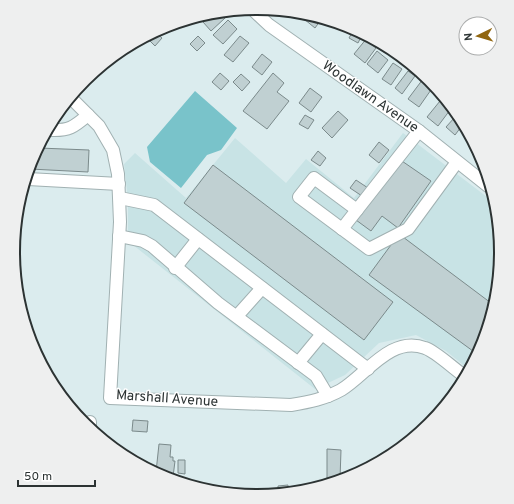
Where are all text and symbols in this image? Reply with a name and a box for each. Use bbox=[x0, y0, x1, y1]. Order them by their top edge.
north arrow bbox=[458, 16, 498, 56]
text: N bbox=[462, 32, 476, 41]
street label: Woodlawn Avenue bbox=[319, 57, 421, 137]
street label: Marshall Avenue bbox=[115, 387, 219, 411]
scale bar bbox=[18, 462, 95, 488]
text: 50 m bbox=[24, 469, 52, 485]

